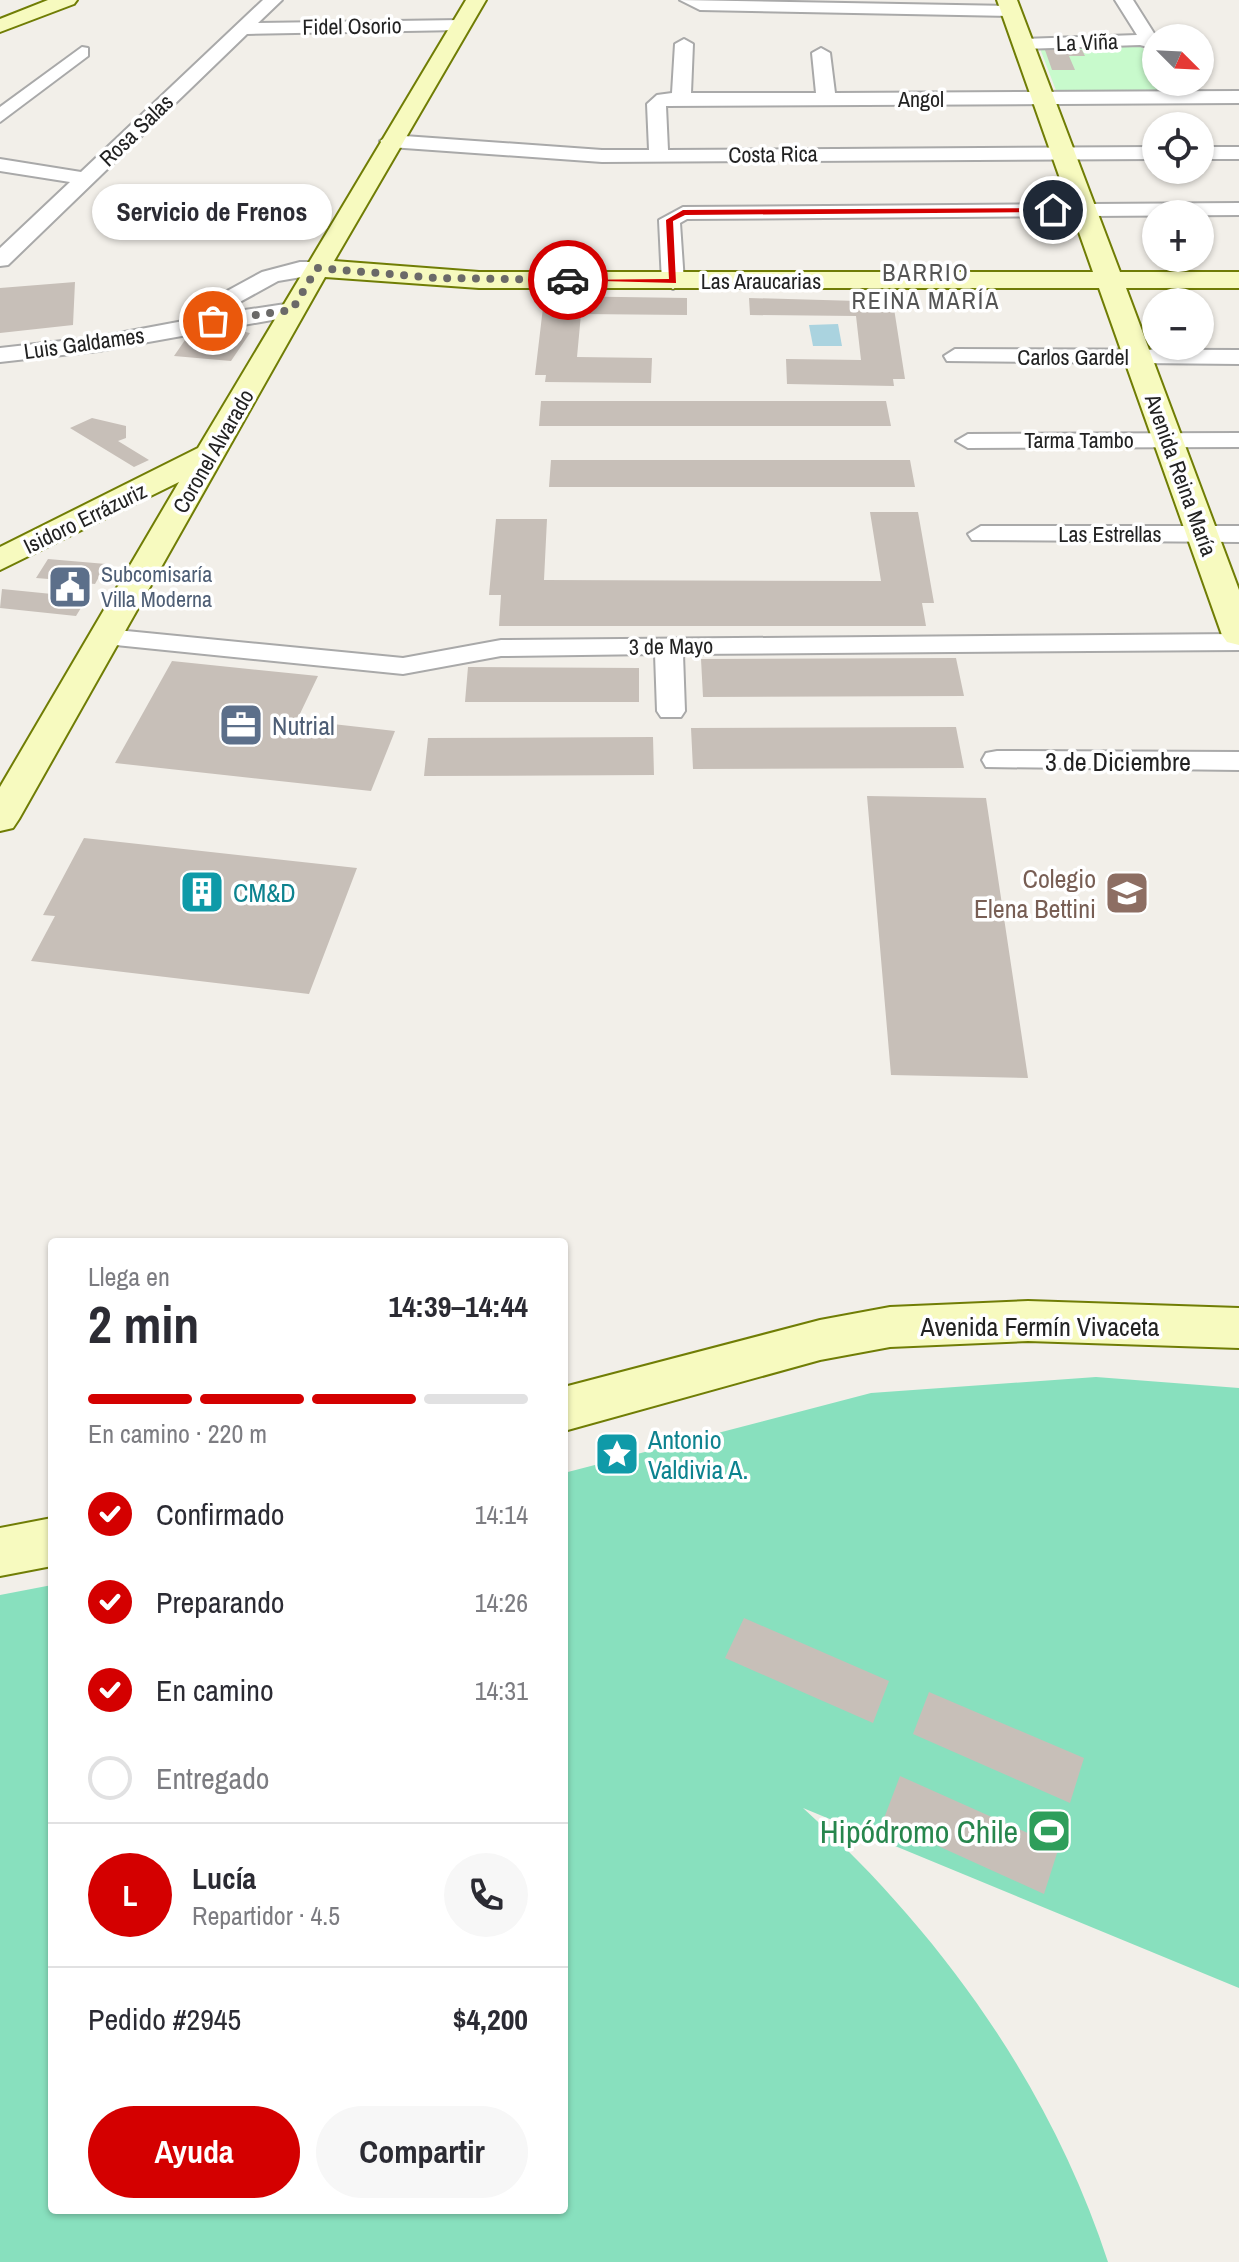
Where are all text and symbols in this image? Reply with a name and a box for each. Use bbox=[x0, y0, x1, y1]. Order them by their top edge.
street label: Fidel Osorio bbox=[302, 10, 402, 42]
north arrow bbox=[1142, 24, 1214, 96]
map controls bbox=[1142, 24, 1214, 360]
street label: La Viña bbox=[1056, 26, 1118, 58]
street label: Angol bbox=[897, 84, 944, 114]
street label: Rosa Salas bbox=[92, 87, 180, 173]
button: locate bbox=[1142, 112, 1214, 184]
street label: Costa Rica bbox=[728, 138, 818, 170]
pin bbox=[1019, 176, 1087, 244]
callout: Servicio de Frenos bbox=[93, 185, 333, 241]
icon: home bbox=[1031, 188, 1075, 232]
text: Servicio de Frenos bbox=[117, 194, 307, 229]
button: + bbox=[1142, 200, 1214, 272]
courier bbox=[528, 240, 608, 320]
district label: BARRIO REINA MARÍA bbox=[852, 256, 1000, 316]
icon: car bbox=[546, 258, 590, 302]
street label: Las Araucarias bbox=[701, 266, 821, 296]
pin bbox=[179, 287, 247, 355]
button: − bbox=[1142, 288, 1214, 360]
icon: bag bbox=[191, 299, 235, 343]
street label: Luis Galdames bbox=[22, 320, 146, 366]
street label: Carlos Gardel bbox=[1017, 342, 1129, 372]
street label: Coronel Alvarado bbox=[165, 384, 261, 518]
street label: Avenida Reina María bbox=[1137, 389, 1224, 560]
street label: Tarma Tambo bbox=[1024, 425, 1134, 455]
street label: Isidoro Errázuriz bbox=[19, 475, 151, 561]
street label: Las Estrellas bbox=[1058, 519, 1162, 549]
place label: Subcomisaría Villa Moderna bbox=[101, 559, 212, 614]
public building icon: Subcomisaría Villa Moderna bbox=[46, 563, 94, 611]
street label: 3 de Mayo bbox=[629, 630, 713, 662]
office icon: Nutrial bbox=[217, 701, 265, 749]
place label: Nutrial bbox=[272, 708, 335, 743]
street label: 3 de Diciembre bbox=[1045, 744, 1191, 779]
place label: Colegio Elena Bettini bbox=[974, 861, 1096, 926]
building icon: CM&D bbox=[178, 868, 226, 916]
school or university icon: Colegio Elena Bettini bbox=[1103, 869, 1151, 917]
place label: CM&D bbox=[233, 875, 296, 910]
text: Llega en bbox=[88, 1259, 170, 1294]
text: 14:39–14:44 bbox=[389, 1286, 528, 1326]
text: 2 min bbox=[88, 1289, 199, 1359]
street label: Avenida Fermín Vivaceta bbox=[920, 1309, 1160, 1344]
text: En camino · 220 m bbox=[88, 1416, 267, 1451]
place label: Antonio Valdivia A. bbox=[647, 1422, 748, 1487]
place icon: Antonio Valdivia A. bbox=[593, 1430, 641, 1478]
icon: check bbox=[88, 1492, 132, 1536]
text: Confirmado bbox=[156, 1494, 285, 1534]
text: 14:14 bbox=[475, 1497, 528, 1532]
icon: check bbox=[88, 1580, 132, 1624]
text: Preparando bbox=[156, 1582, 285, 1622]
text: 14:26 bbox=[475, 1585, 528, 1620]
icon: check bbox=[88, 1668, 132, 1712]
text: En camino bbox=[156, 1670, 274, 1710]
text: 14:31 bbox=[475, 1673, 528, 1708]
text: Entregado bbox=[156, 1758, 270, 1798]
sports icon: Hipódromo Chile bbox=[1025, 1807, 1073, 1855]
place label: Hipódromo Chile bbox=[820, 1810, 1018, 1853]
button: phone bbox=[444, 1853, 528, 1937]
text: Lucía bbox=[192, 1858, 256, 1898]
text: L bbox=[122, 1875, 138, 1915]
text: Repartidor · 4.5 bbox=[192, 1898, 340, 1933]
text: Pedido #2945 bbox=[88, 1999, 241, 2039]
text: $4,200 bbox=[453, 1999, 528, 2039]
button: Ayuda bbox=[88, 2106, 300, 2198]
button: Compartir bbox=[316, 2106, 528, 2198]

